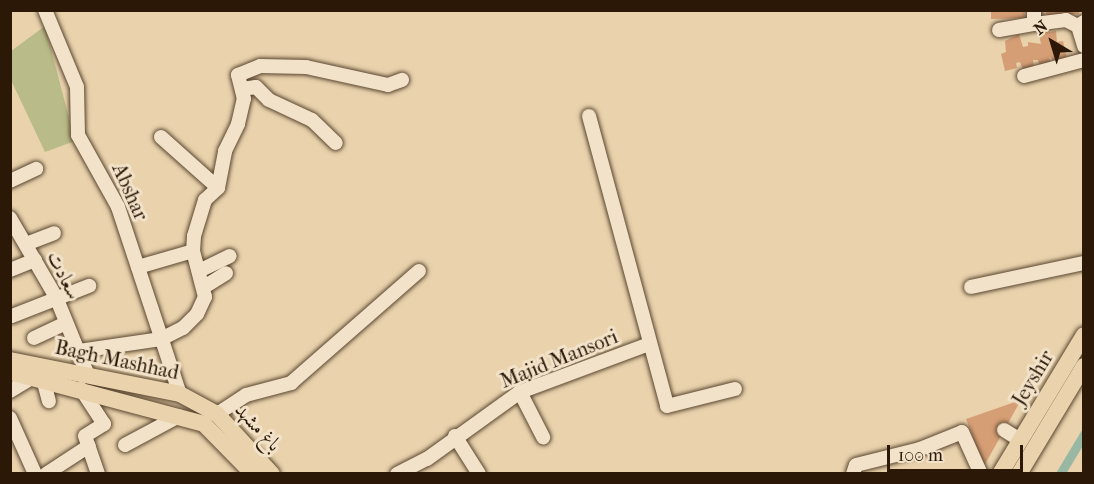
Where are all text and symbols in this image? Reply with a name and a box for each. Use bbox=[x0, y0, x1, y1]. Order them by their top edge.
north arrow bbox=[1022, 12, 1082, 72]
text: N bbox=[1030, 16, 1051, 39]
street label: Abshar bbox=[107, 160, 153, 224]
street label: سعادت bbox=[42, 247, 86, 303]
street label: Majid Mansori bbox=[497, 325, 621, 393]
street label: Bagh Mashhad bbox=[53, 335, 181, 385]
street label: Jeyshir bbox=[1007, 346, 1059, 410]
street label: باغ مشهد bbox=[230, 398, 286, 456]
scale bar bbox=[890, 433, 1026, 471]
text: 100 m bbox=[898, 445, 943, 466]

